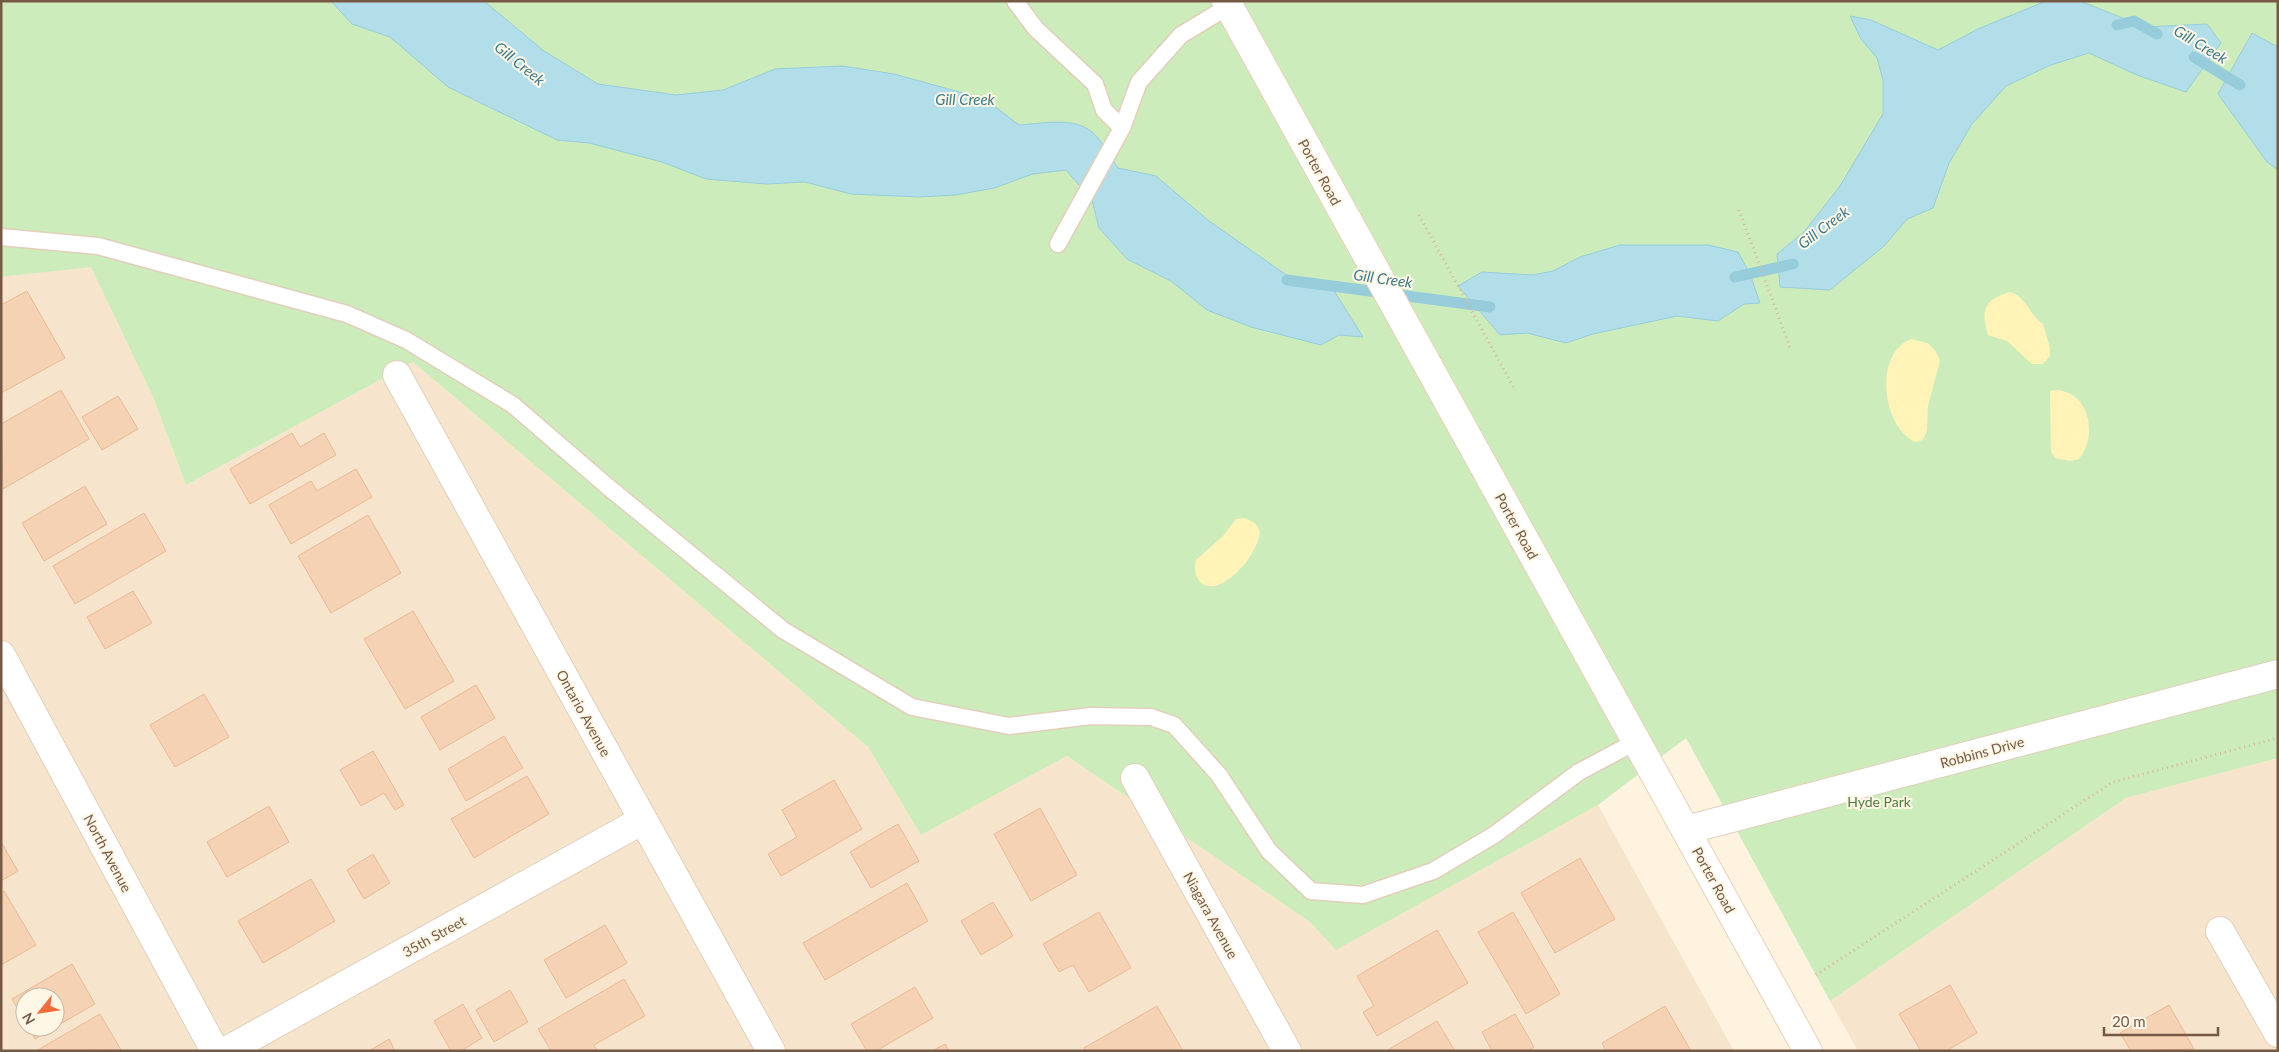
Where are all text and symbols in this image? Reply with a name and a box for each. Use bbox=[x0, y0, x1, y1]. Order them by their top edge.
water label: Gill Creek bbox=[2171, 21, 2232, 67]
water label: Gill Creek bbox=[491, 37, 549, 89]
water label: Gill Creek bbox=[935, 90, 996, 108]
street label: Porter Road bbox=[1295, 136, 1345, 208]
water label: Gill Creek bbox=[1794, 201, 1853, 252]
water label: Gill Creek bbox=[1352, 265, 1415, 291]
street label: Porter Road bbox=[1492, 490, 1542, 562]
street label: Ontario Avenue bbox=[553, 667, 615, 759]
street label: Robbins Drive bbox=[1938, 733, 2026, 771]
park label: Hyde Park bbox=[1847, 793, 1912, 810]
street label: North Avenue bbox=[80, 811, 136, 895]
street label: Porter Road bbox=[1689, 844, 1739, 916]
street label: Niagara Avenue bbox=[1180, 869, 1242, 961]
street label: 35th Street bbox=[399, 912, 469, 960]
north arrow bbox=[15, 987, 65, 1037]
scale bar bbox=[2104, 1004, 2218, 1036]
text: N bbox=[18, 1010, 38, 1028]
text: 20 m bbox=[2112, 1012, 2146, 1030]

